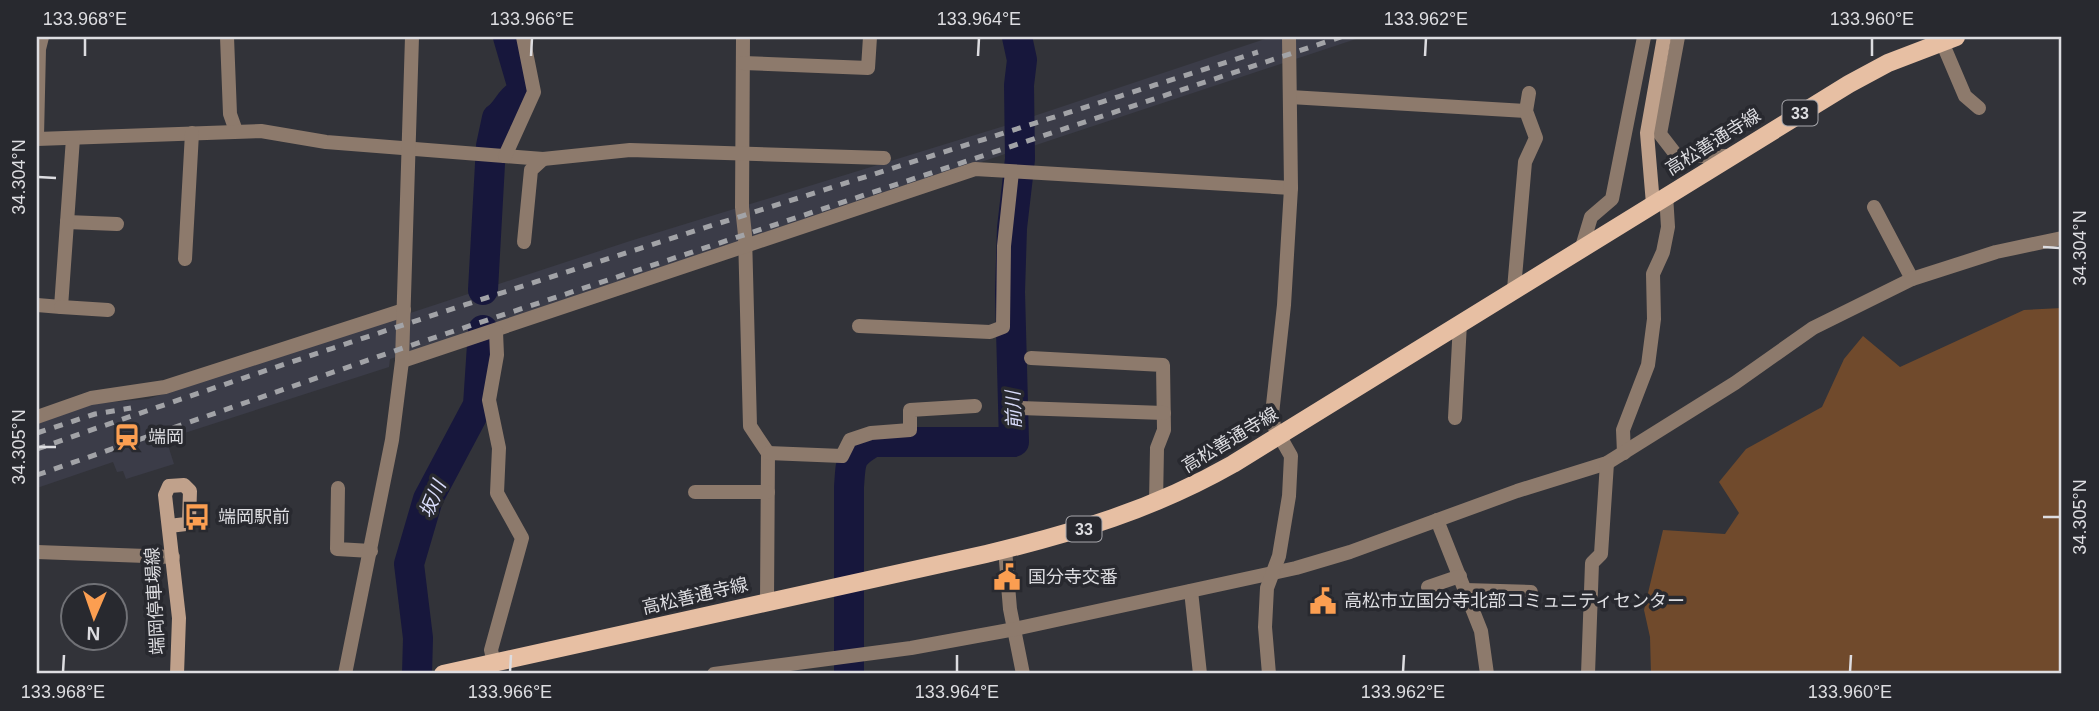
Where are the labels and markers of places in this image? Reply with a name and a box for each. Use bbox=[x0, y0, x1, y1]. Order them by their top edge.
station icon: 端岡 bbox=[112, 422, 142, 452]
place label: 端岡 bbox=[148, 427, 184, 447]
bus stop icon: 端岡駅前 bbox=[182, 502, 212, 532]
place label: 端岡駅前 bbox=[218, 507, 290, 527]
public building icon: 国分寺交番 bbox=[992, 562, 1022, 592]
place label: 国分寺交番 bbox=[1028, 567, 1118, 587]
public building icon: 高松市立国分寺北部コミュニティセンター bbox=[1308, 586, 1338, 616]
place label: 高松市立国分寺北部コミュニティセンター bbox=[1344, 591, 1685, 611]

